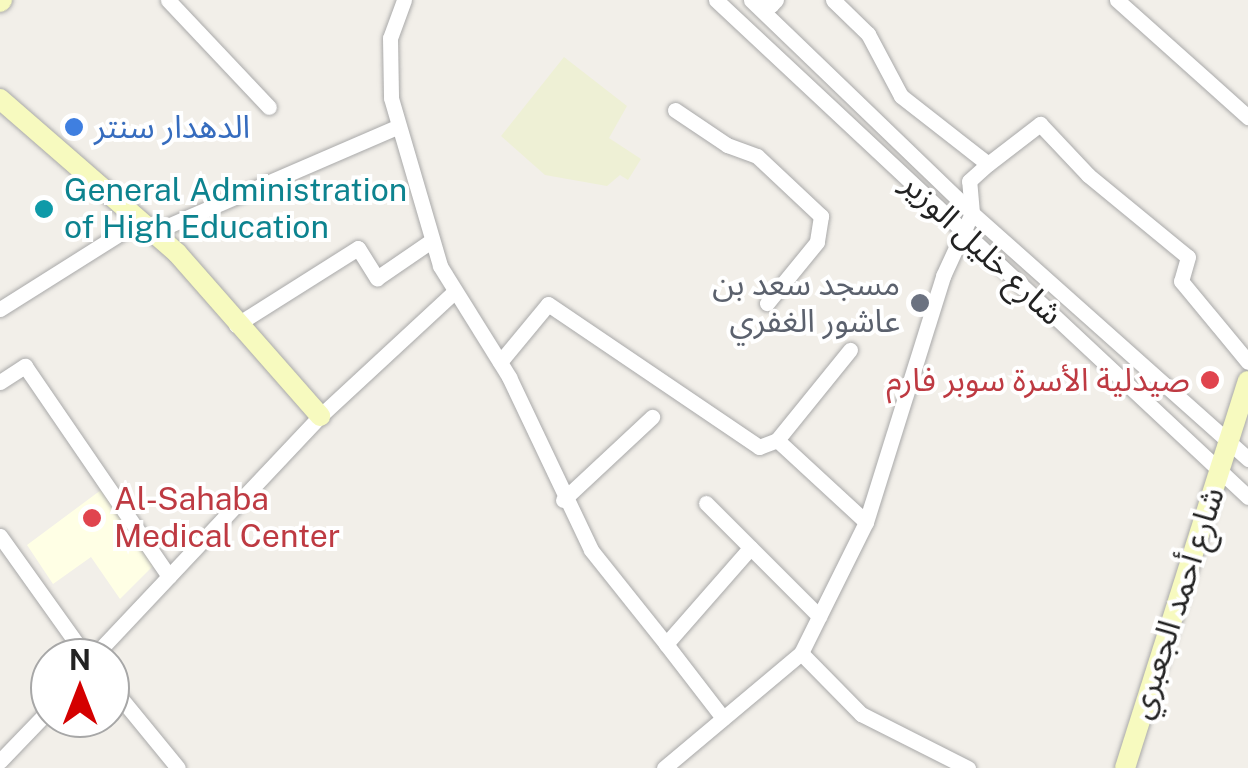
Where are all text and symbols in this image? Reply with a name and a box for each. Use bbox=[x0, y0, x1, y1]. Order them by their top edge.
place label: الدهدار سنتر bbox=[94, 108, 250, 146]
marker: الدهدار سنتر bbox=[63, 116, 85, 138]
street label: شارع خليل الوزير bbox=[894, 165, 1070, 333]
place label: General Administration of High Education bbox=[64, 172, 407, 247]
marker: General Administration of High Education bbox=[33, 198, 55, 220]
place label: مسجد سعد بن عاشور الغفري bbox=[712, 266, 900, 341]
marker: مسجد سعد بن عاشور الغفري bbox=[909, 292, 931, 314]
place label: صيدلية الأسرة سوبر فارم bbox=[886, 361, 1190, 399]
marker: صيدلية الأسرة سوبر فارم bbox=[1199, 369, 1221, 391]
place label: Al-Sahaba Medical Center bbox=[114, 481, 340, 556]
street label: شارع أحمد الجعبري bbox=[1122, 483, 1232, 723]
marker: Al-Sahaba Medical Center bbox=[79, 505, 105, 531]
north arrow bbox=[30, 638, 130, 738]
text: N bbox=[69, 643, 91, 676]

